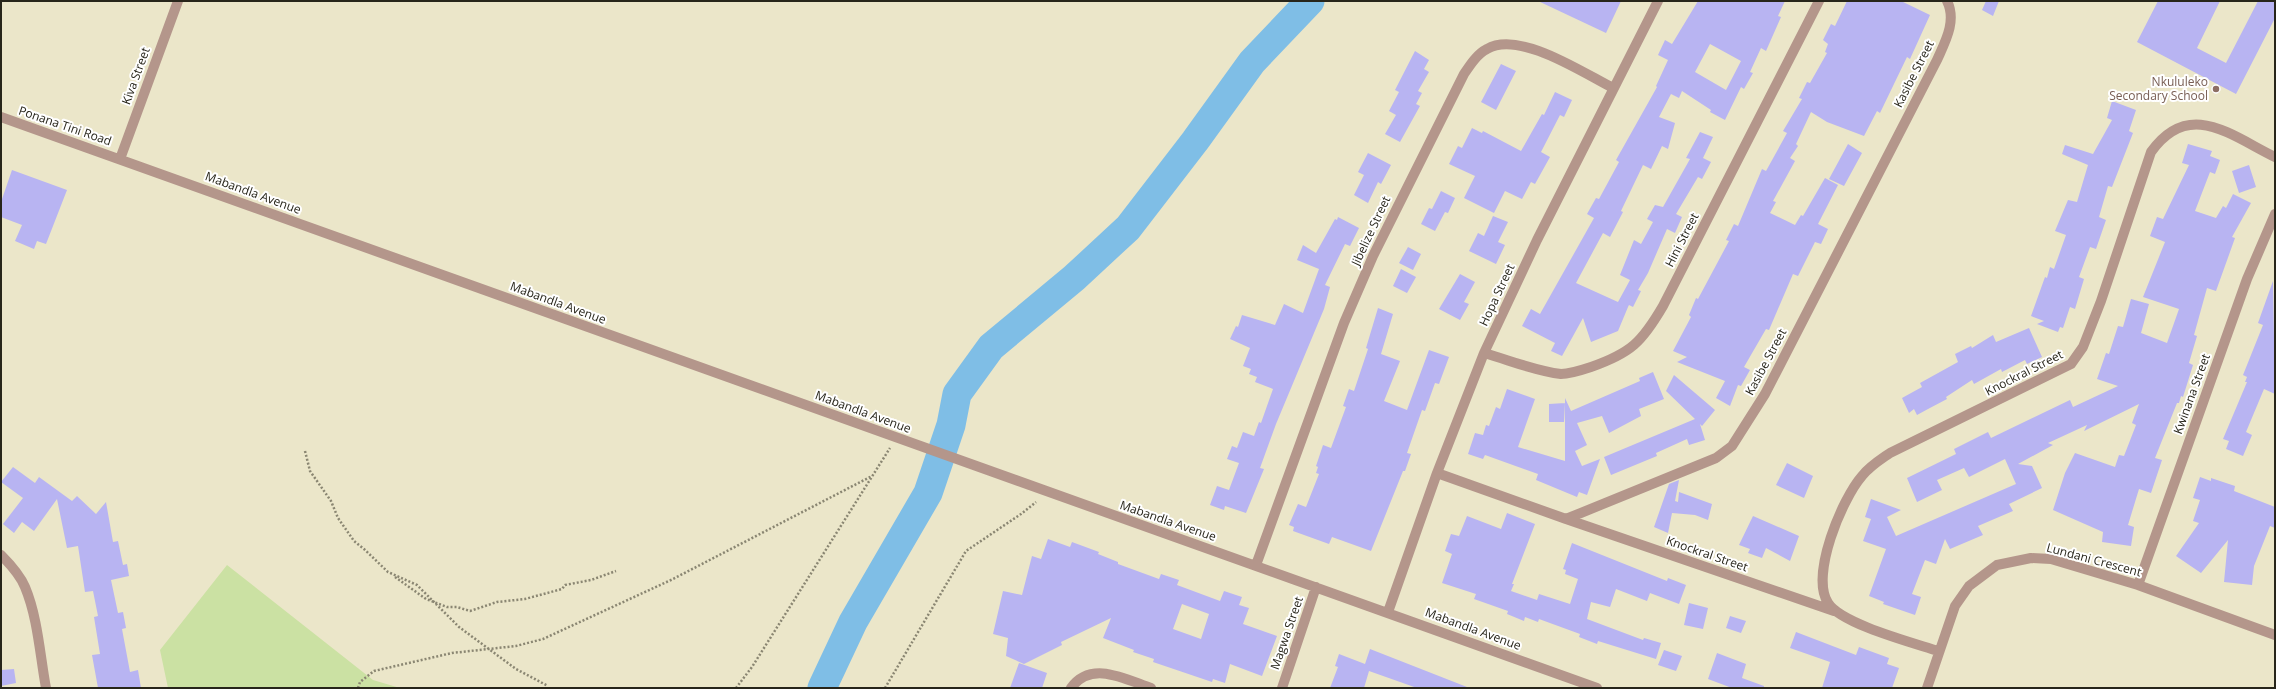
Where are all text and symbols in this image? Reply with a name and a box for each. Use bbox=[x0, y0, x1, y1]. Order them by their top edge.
street label: Kasibe Street bbox=[1889, 37, 1938, 110]
street label: Kiva Street bbox=[117, 45, 154, 107]
place label: Nkululeko Secondary School bbox=[2109, 73, 2208, 104]
marker: Nkululeko Secondary School bbox=[2211, 84, 2221, 94]
street label: Ponana Tini Road bbox=[16, 102, 114, 149]
street label: Mabandla Avenue bbox=[203, 167, 304, 218]
street label: Jibelize Street bbox=[1346, 193, 1394, 269]
street label: Hini Street bbox=[1661, 210, 1702, 270]
street label: Hopa Street bbox=[1475, 261, 1518, 329]
street label: Mabandla Avenue bbox=[508, 277, 609, 328]
street label: Kasibe Street bbox=[1741, 325, 1790, 398]
street label: Knockral Street bbox=[1982, 346, 2066, 399]
street label: Kwinana Street bbox=[2169, 351, 2214, 436]
street label: Mabandla Avenue bbox=[813, 386, 914, 437]
street label: Mabandla Avenue bbox=[1118, 496, 1219, 545]
street label: Knockral Street bbox=[1664, 532, 1750, 575]
street label: Lundani Crescent bbox=[2045, 539, 2143, 580]
street label: Magwa Street bbox=[1266, 594, 1307, 672]
street label: Mabandla Avenue bbox=[1423, 603, 1524, 654]

